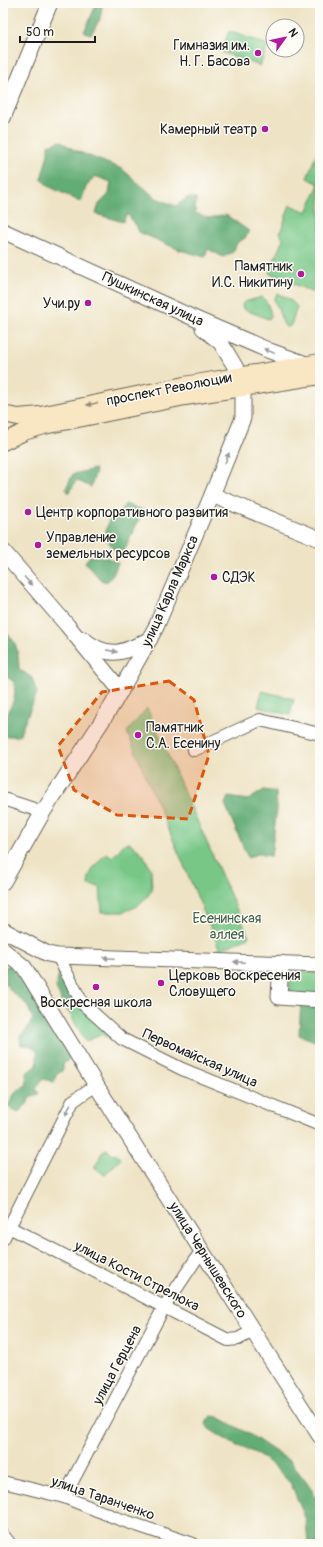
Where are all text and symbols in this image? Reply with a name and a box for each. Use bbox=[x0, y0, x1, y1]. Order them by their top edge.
scale bar bbox=[20, 18, 95, 44]
north arrow bbox=[265, 18, 305, 58]
text: 50 m bbox=[26, 25, 54, 40]
text: N bbox=[285, 26, 301, 40]
place label: Гимназия им. Н. Г. Басова bbox=[173, 37, 250, 70]
marker: Гимназия им. Н. Г. Басова bbox=[253, 48, 263, 58]
place label: Камерный театр bbox=[160, 121, 257, 138]
marker: Камерный театр bbox=[260, 124, 270, 134]
place label: Памятник И.С. Никитину bbox=[212, 258, 293, 291]
street label: Пушкинская улица bbox=[100, 268, 206, 330]
marker: Памятник И.С. Никитину bbox=[296, 269, 306, 279]
place label: Учи.ру bbox=[43, 295, 80, 312]
marker: Учи.ру bbox=[83, 298, 93, 308]
one-way arrow bbox=[262, 347, 274, 353]
street label: проспект Революции bbox=[105, 368, 233, 410]
one-way arrow bbox=[86, 402, 98, 408]
one-way arrow bbox=[224, 452, 230, 464]
place label: Центр корпоративного развития bbox=[36, 504, 228, 521]
marker: Центр корпоративного развития bbox=[23, 507, 33, 517]
place label: Управление земельных ресурсов bbox=[46, 529, 170, 562]
street label: улица Карла Маркса bbox=[137, 533, 202, 650]
marker: Управление земельных ресурсов bbox=[33, 540, 43, 550]
place label: СДЭК bbox=[222, 569, 256, 586]
marker: СДЭК bbox=[209, 572, 219, 582]
one-way arrow bbox=[24, 576, 33, 586]
one-way arrow bbox=[106, 649, 118, 655]
place label: Памятник С.А. Есенину bbox=[146, 719, 220, 752]
marker: Памятник С.А. Есенину bbox=[133, 730, 143, 740]
park label: Есенинская аллея bbox=[193, 910, 261, 943]
one-way arrow bbox=[102, 955, 115, 961]
one-way arrow bbox=[233, 958, 245, 965]
place label: Церковь Воскресения Словущего bbox=[169, 967, 301, 1000]
marker: Церковь Воскресения Словущего bbox=[156, 978, 166, 988]
marker: Воскресная школа bbox=[91, 982, 101, 992]
place label: Воскресная школа bbox=[40, 994, 152, 1011]
street label: Первомайская улица bbox=[140, 1025, 260, 1091]
one-way arrow bbox=[65, 1105, 71, 1116]
street label: улица Чернышевского bbox=[165, 1198, 251, 1322]
street label: улица Кости Стрелюка bbox=[71, 1237, 202, 1315]
street label: улица Герцена bbox=[89, 1322, 145, 1408]
street label: улица Таранченко bbox=[48, 1472, 157, 1524]

